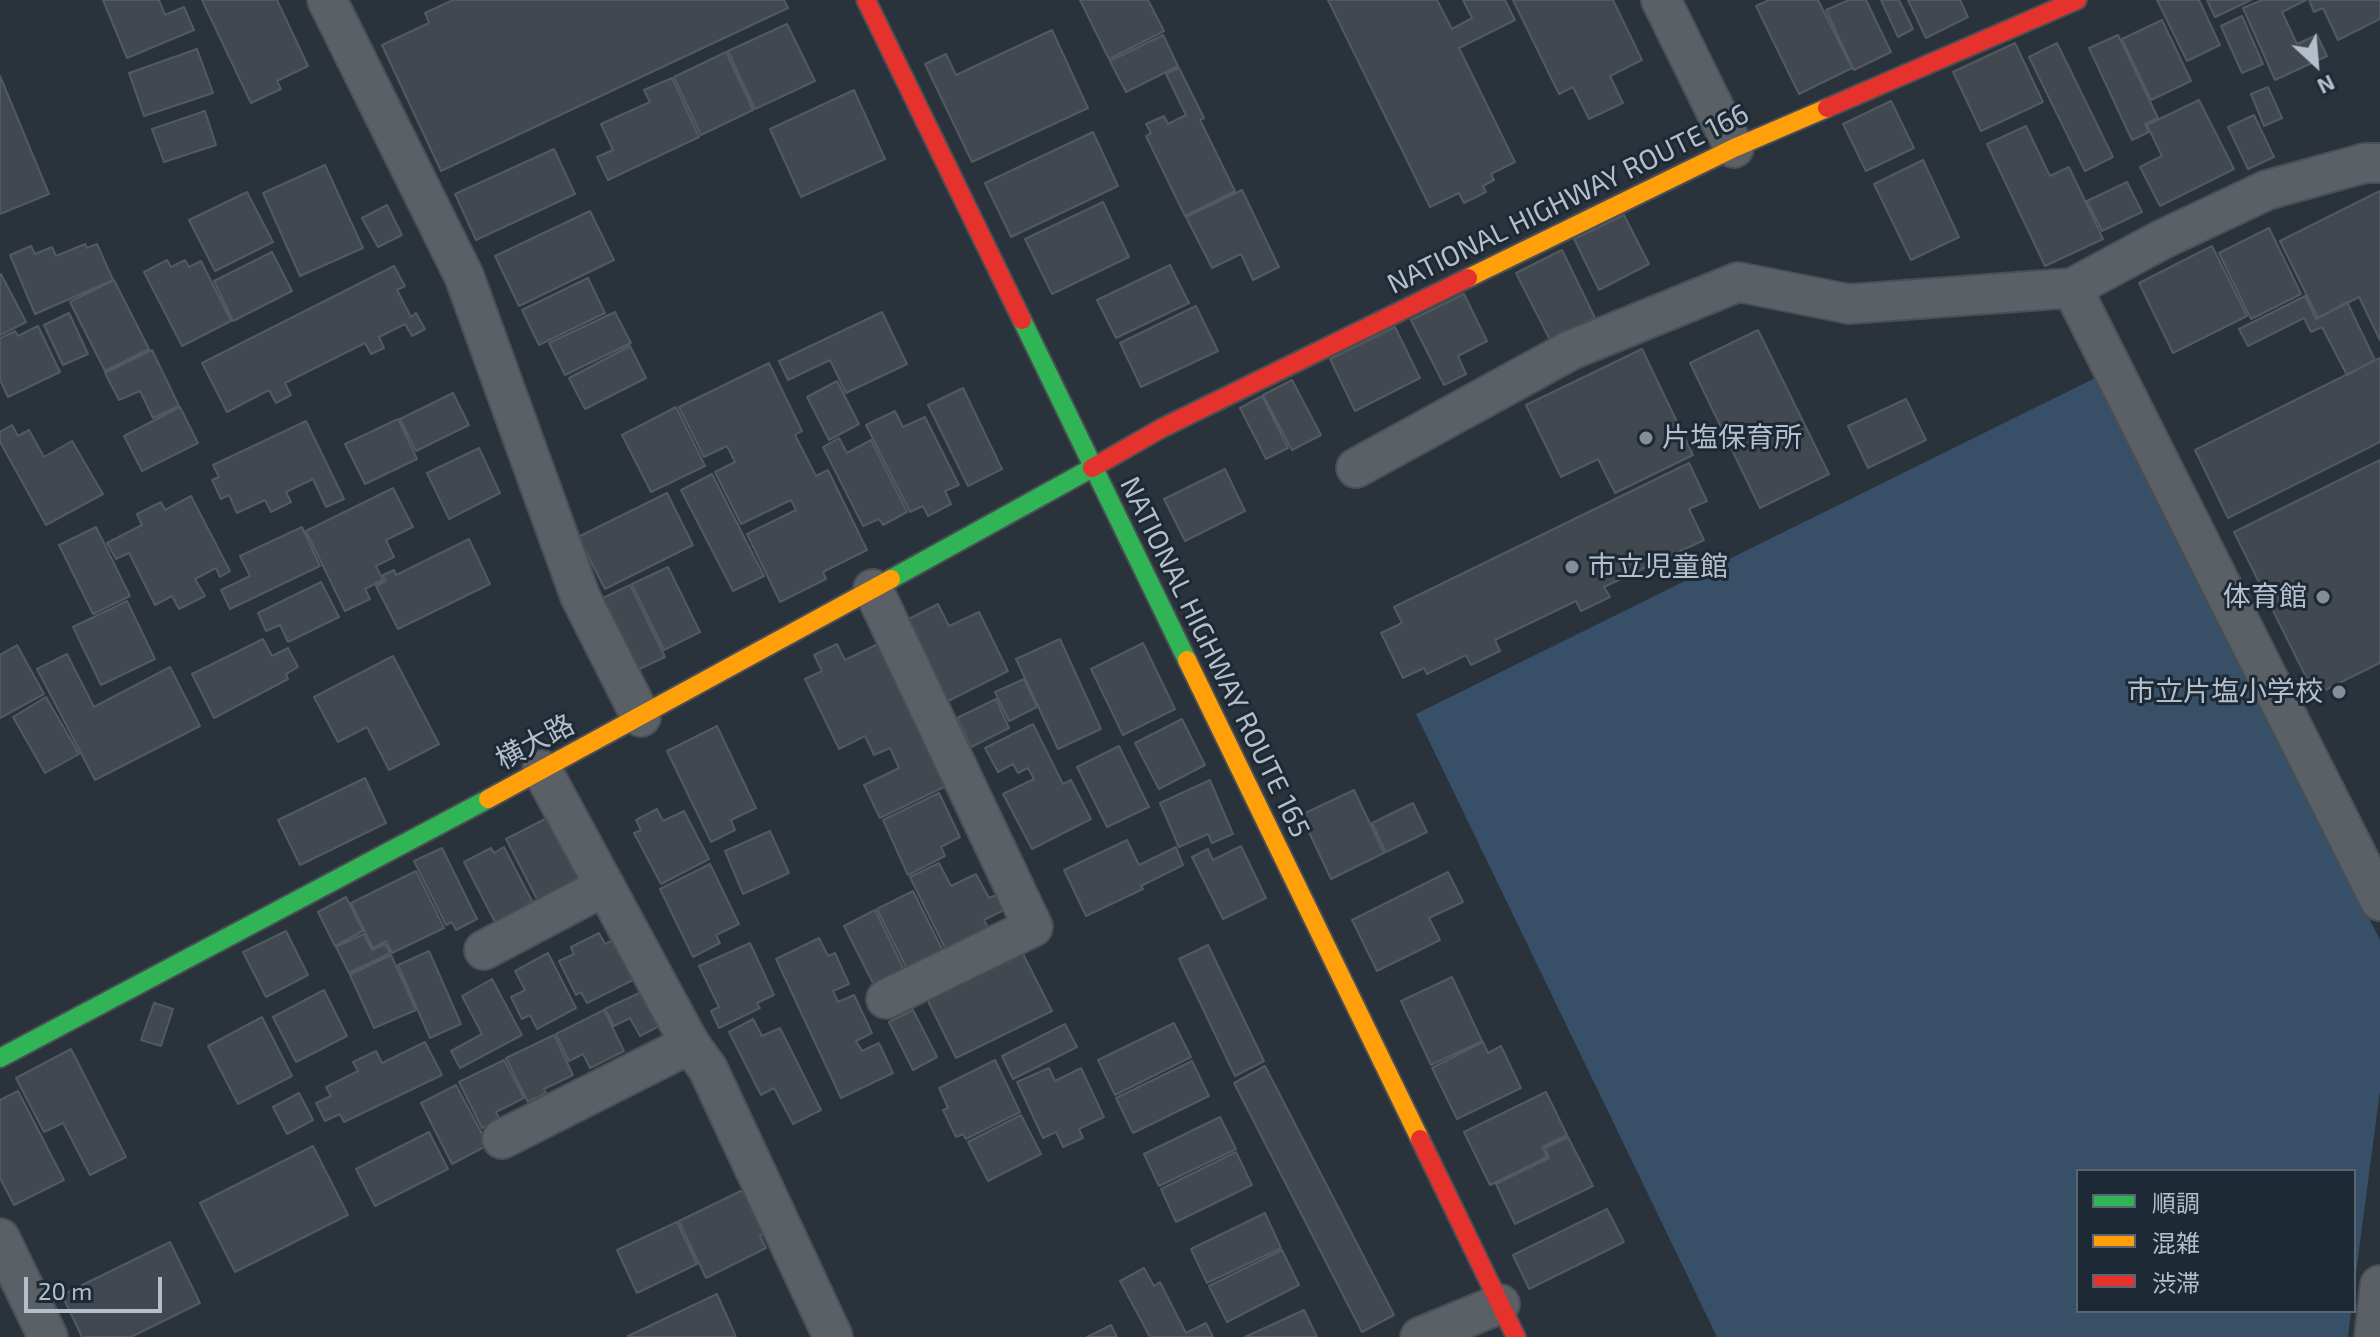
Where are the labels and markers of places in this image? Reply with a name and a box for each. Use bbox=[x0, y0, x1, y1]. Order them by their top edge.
place label: 片塩保育所 bbox=[1662, 421, 1802, 455]
marker: 片塩保育所 bbox=[1637, 429, 1655, 447]
place label: 市立児童館 bbox=[1588, 550, 1728, 584]
marker: 市立児童館 bbox=[1563, 558, 1581, 576]
place label: 体育館 bbox=[2223, 580, 2307, 614]
marker: 体育館 bbox=[2314, 588, 2332, 606]
place label: 市立片塩小学校 bbox=[2127, 675, 2323, 709]
marker: 市立片塩小学校 bbox=[2330, 683, 2348, 701]

